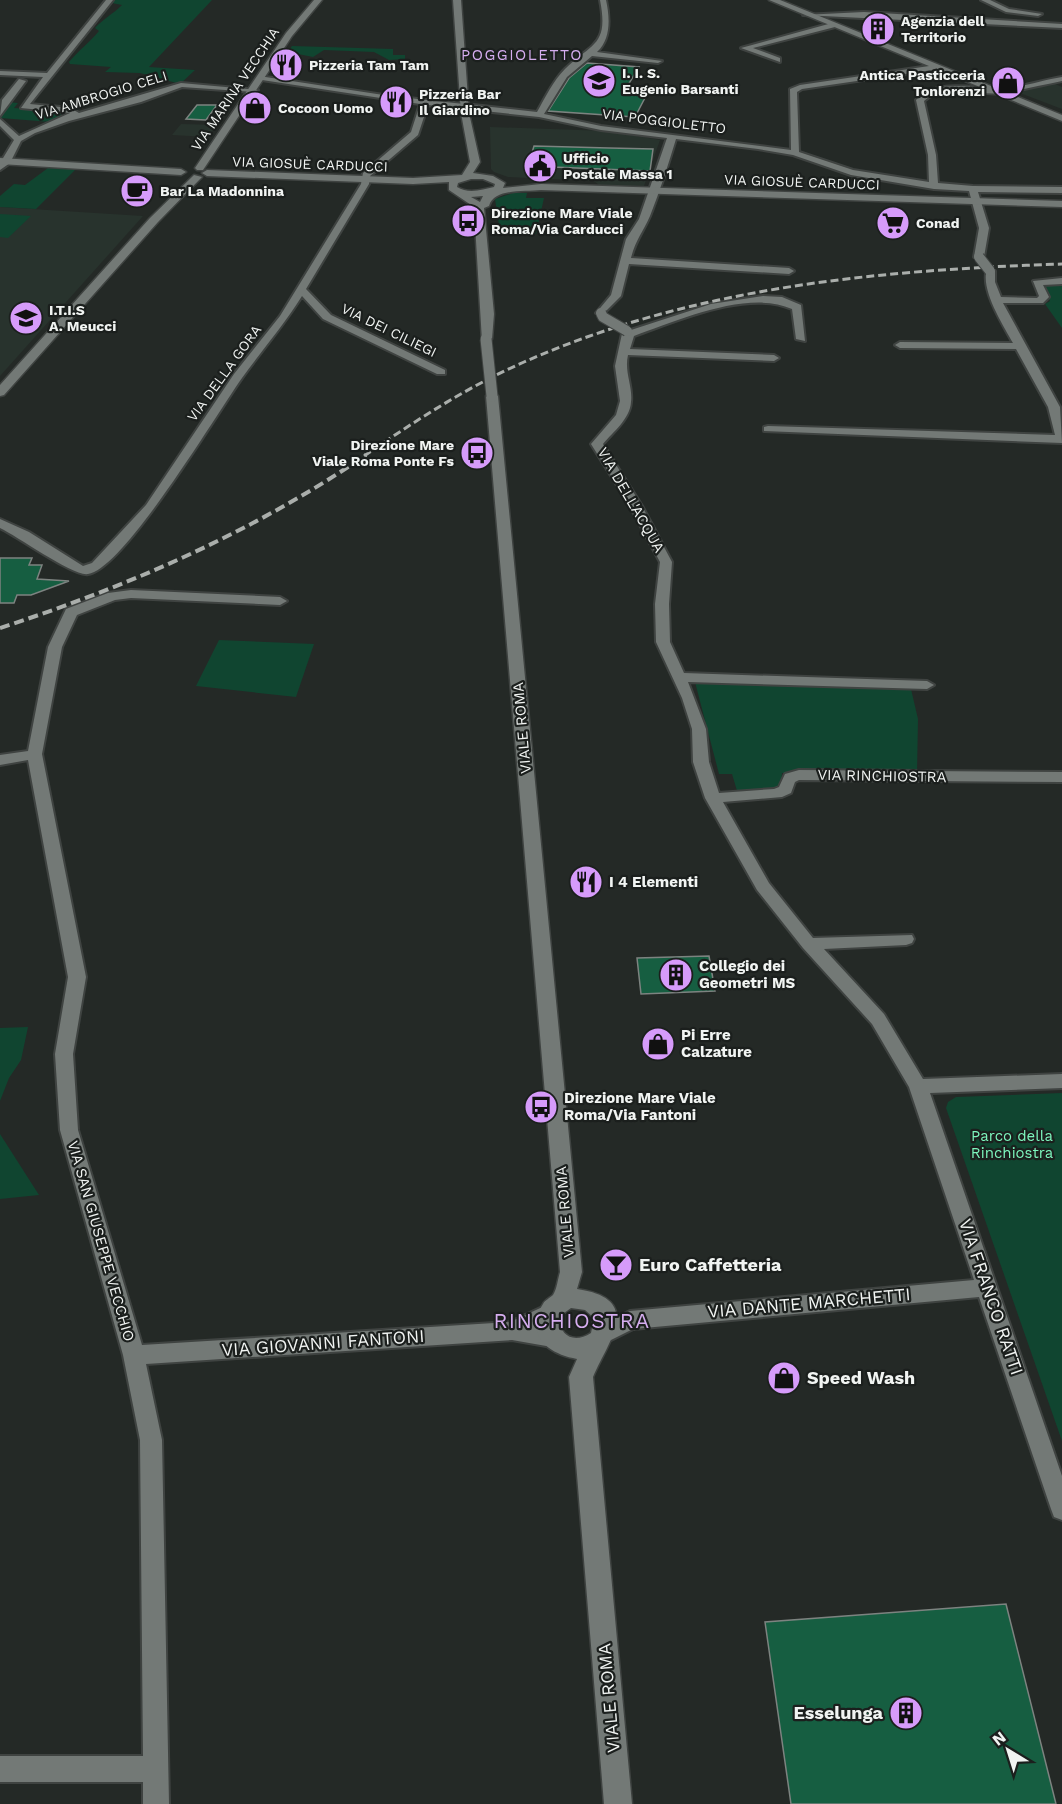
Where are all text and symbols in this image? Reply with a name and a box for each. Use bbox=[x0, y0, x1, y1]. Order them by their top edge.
building icon: Agenzia dell Territorio bbox=[860, 11, 896, 47]
place label: Agenzia dell Territorio bbox=[901, 13, 985, 45]
street label: VIA MARINA VECCHIA bbox=[188, 24, 282, 154]
district label: POGGIOLETTO bbox=[461, 46, 583, 64]
restaurant icon: Pizzeria Tam Tam bbox=[268, 47, 304, 83]
place label: Pizzeria Tam Tam bbox=[309, 57, 429, 73]
school or university icon: I. I. S. Eugenio Barsanti bbox=[581, 63, 617, 99]
place label: I. I. S. Eugenio Barsanti bbox=[622, 65, 739, 97]
shop icon: Antica Pasticceria Tonlorenzi bbox=[990, 65, 1026, 101]
street label: VIA AMBROGIO CELI bbox=[33, 67, 169, 123]
place label: Antica Pasticceria Tonlorenzi bbox=[859, 67, 986, 99]
restaurant icon: Pizzeria Bar Il Giardino bbox=[378, 84, 414, 120]
place label: Pizzeria Bar Il Giardino bbox=[419, 86, 501, 118]
shop icon: Cocoon Uomo bbox=[237, 90, 273, 126]
place label: Cocoon Uomo bbox=[278, 100, 373, 116]
street label: VIA POGGIOLETTO bbox=[601, 105, 727, 137]
public building icon: Ufficio Postale Massa 1 bbox=[522, 148, 558, 184]
place label: Ufficio Postale Massa 1 bbox=[563, 150, 673, 182]
street label: VIA GIOSUÈ CARDUCCI bbox=[232, 153, 388, 175]
street label: VIA GIOSUÈ CARDUCCI bbox=[724, 171, 880, 193]
cafe icon: Bar La Madonnina bbox=[119, 173, 155, 209]
place label: Bar La Madonnina bbox=[160, 183, 285, 199]
bus stop icon: Direzione Mare Viale Roma/Via Carducci bbox=[450, 203, 486, 239]
place label: Direzione Mare Viale Roma/Via Carducci bbox=[491, 205, 633, 237]
supermarket icon: Conad bbox=[875, 205, 911, 241]
place label: Conad bbox=[916, 215, 959, 231]
school or university icon: I.T.I.S A. Meucci bbox=[8, 300, 44, 336]
street label: VIA DEI CILIEGI bbox=[339, 300, 439, 360]
place label: I.T.I.S A. Meucci bbox=[49, 302, 116, 334]
street label: VIA DELLA GORA bbox=[184, 322, 264, 424]
bus stop icon: Direzione Mare Viale Roma Ponte Fs bbox=[459, 435, 495, 471]
place label: Direzione Mare Viale Roma Ponte Fs bbox=[312, 437, 455, 469]
street label: VIA DELL'ACQUA bbox=[594, 444, 668, 556]
street label: VIALE ROMA bbox=[509, 682, 535, 774]
street label: VIA RINCHIOSTRA bbox=[817, 766, 947, 786]
restaurant icon: I 4 Elementi bbox=[568, 864, 604, 900]
place label: I 4 Elementi bbox=[609, 873, 698, 891]
building icon: Collegio dei Geometri MS bbox=[658, 957, 694, 993]
place label: Collegio dei Geometri MS bbox=[699, 957, 796, 992]
shop icon: Pi Erre Calzature bbox=[640, 1026, 676, 1062]
place label: Pi Erre Calzature bbox=[681, 1026, 752, 1061]
bus stop icon: Direzione Mare Viale Roma/Via Fantoni bbox=[523, 1089, 559, 1125]
place label: Direzione Mare Viale Roma/Via Fantoni bbox=[564, 1089, 716, 1124]
park label: Parco della Rinchiostra bbox=[971, 1127, 1054, 1162]
street label: VIA SAN GIUSEPPE VECCHIO bbox=[64, 1139, 138, 1343]
street label: VIALE ROMA bbox=[552, 1166, 578, 1258]
street label: VIA FRANCO RATTI bbox=[955, 1216, 1028, 1378]
bar icon: Euro Caffetteria bbox=[598, 1247, 634, 1283]
place label: Euro Caffetteria bbox=[639, 1254, 782, 1275]
street label: VIA DANTE MARCHETTI bbox=[707, 1283, 911, 1322]
district label: RINCHIOSTRA bbox=[493, 1308, 651, 1333]
street label: VIA GIOVANNI FANTONI bbox=[221, 1325, 425, 1360]
shop icon: Speed Wash bbox=[766, 1360, 802, 1396]
place label: Speed Wash bbox=[807, 1367, 915, 1388]
street label: VIALE ROMA bbox=[593, 1642, 624, 1754]
building icon: Esselunga bbox=[888, 1695, 924, 1731]
place label: Esselunga bbox=[793, 1702, 884, 1723]
north arrow bbox=[978, 1720, 1038, 1780]
text: N bbox=[989, 1727, 1010, 1750]

